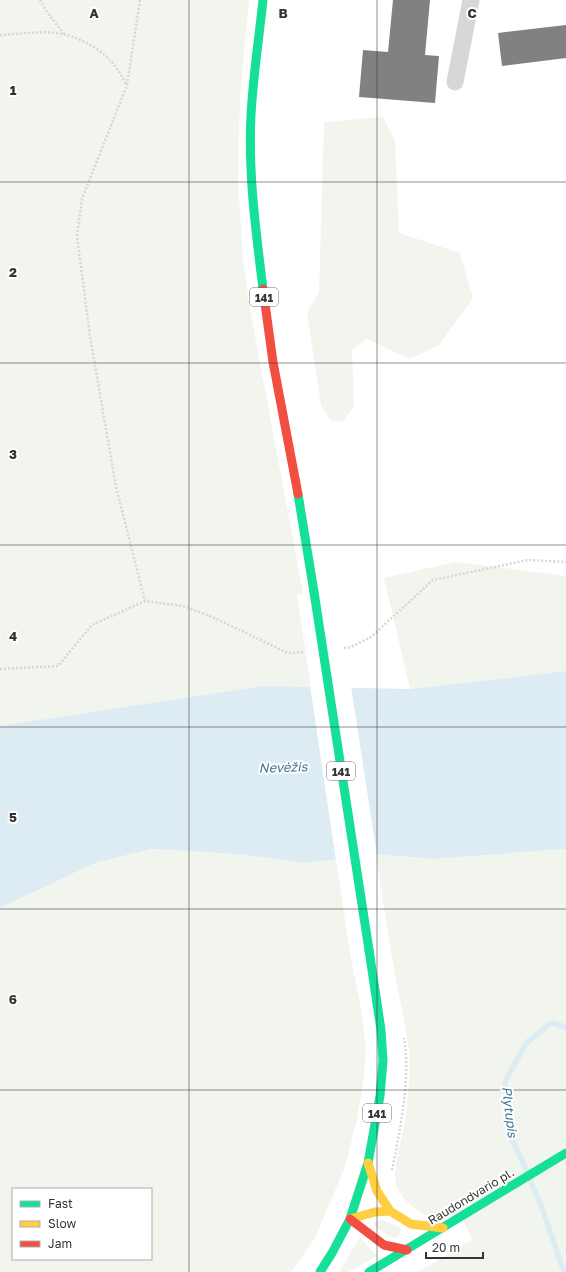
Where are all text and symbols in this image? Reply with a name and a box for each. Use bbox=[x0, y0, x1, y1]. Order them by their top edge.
text: A bbox=[89, 5, 99, 21]
text: B bbox=[278, 5, 288, 21]
text: C bbox=[467, 5, 477, 21]
text: 1 bbox=[10, 82, 17, 98]
text: 2 bbox=[9, 264, 17, 280]
road number: 141 bbox=[250, 288, 278, 306]
text: 3 bbox=[9, 446, 17, 462]
text: 4 bbox=[9, 628, 17, 644]
water label: Nevėžis bbox=[258, 758, 309, 776]
road number: 141 bbox=[327, 762, 355, 780]
text: 5 bbox=[9, 809, 17, 825]
text: 6 bbox=[9, 991, 17, 1007]
water label: Plytupis bbox=[499, 1085, 521, 1140]
road number: 141 bbox=[363, 1104, 391, 1122]
street label: Raudondvario pl. bbox=[425, 1164, 517, 1228]
legend bbox=[12, 1188, 152, 1260]
text: Fast bbox=[48, 1196, 73, 1211]
text: Slow bbox=[48, 1216, 76, 1231]
scale bar bbox=[426, 1234, 483, 1260]
text: Jam bbox=[48, 1236, 72, 1251]
text: 20 m bbox=[432, 1240, 460, 1255]

